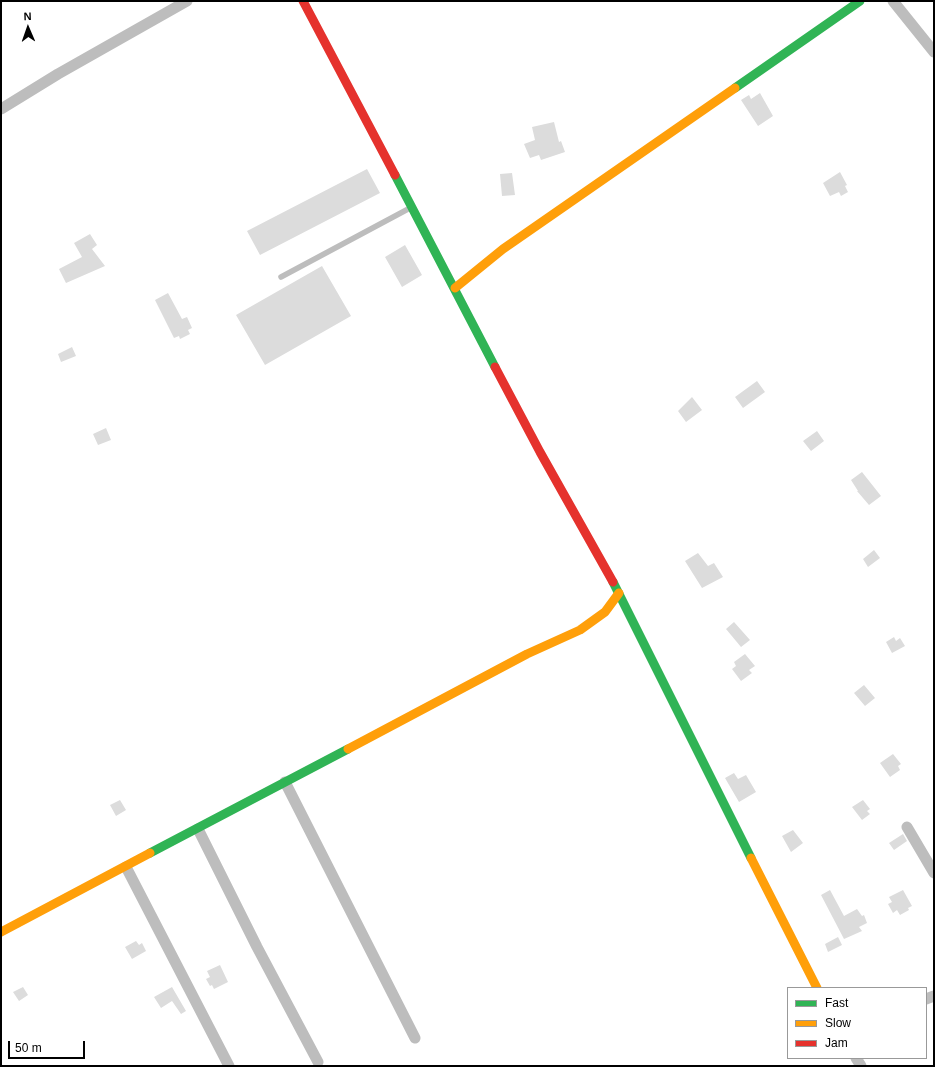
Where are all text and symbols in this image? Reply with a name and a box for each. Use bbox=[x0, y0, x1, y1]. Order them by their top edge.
north arrow bbox=[8, 8, 48, 48]
text: N bbox=[23, 10, 32, 22]
legend bbox=[787, 987, 927, 1059]
text: Fast bbox=[825, 996, 848, 1010]
text: Slow bbox=[825, 1016, 851, 1030]
scale bar bbox=[10, 1033, 87, 1059]
text: Jam bbox=[825, 1036, 848, 1050]
text: 50 m bbox=[15, 1041, 42, 1055]

